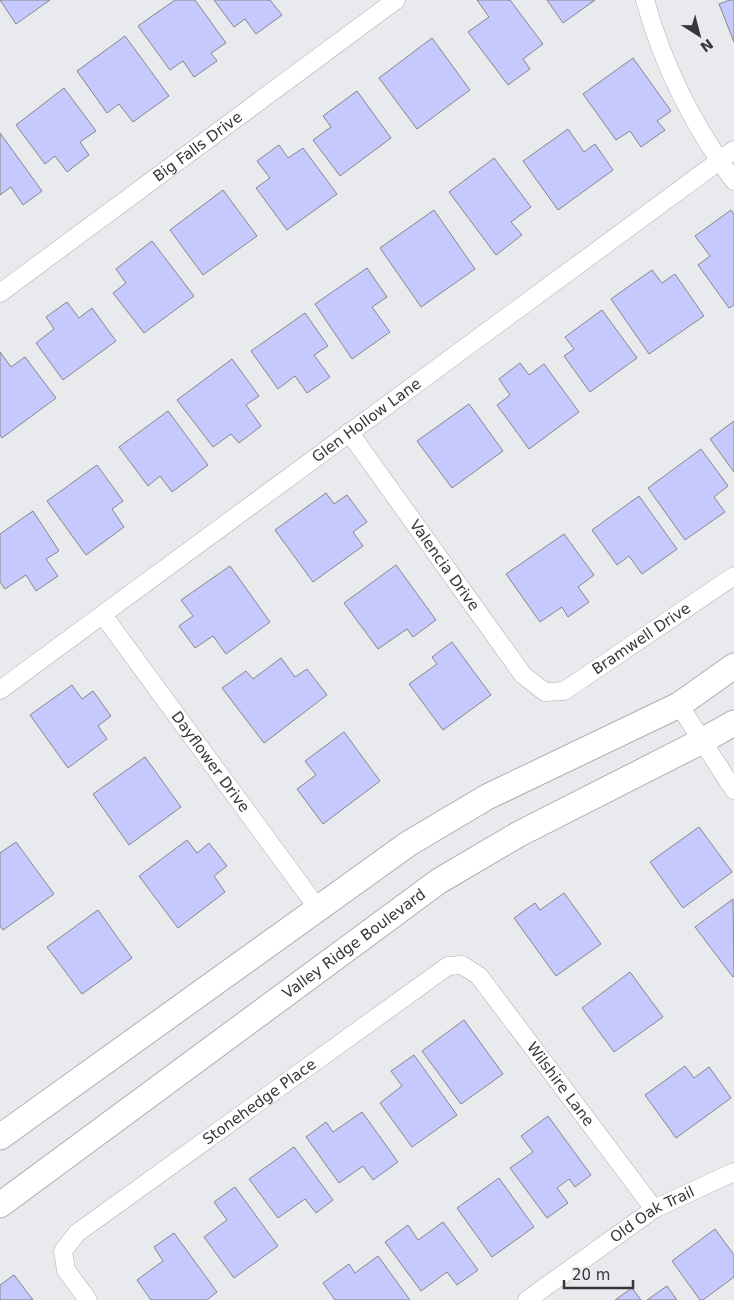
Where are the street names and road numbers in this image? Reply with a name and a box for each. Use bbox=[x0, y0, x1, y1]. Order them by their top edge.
street label: Big Falls Drive bbox=[150, 108, 246, 186]
street label: Glen Hollow Lane bbox=[309, 374, 424, 466]
street label: Valencia Drive bbox=[406, 516, 483, 614]
street label: Bramwell Drive bbox=[589, 599, 694, 678]
street label: Dayflower Drive bbox=[168, 708, 253, 816]
street label: Valley Ridge Boulevard bbox=[279, 885, 429, 1002]
street label: Wilshire Lane bbox=[523, 1039, 598, 1130]
street label: Stonehedge Place bbox=[199, 1055, 320, 1148]
street label: Old Oak Trail bbox=[607, 1183, 697, 1247]

